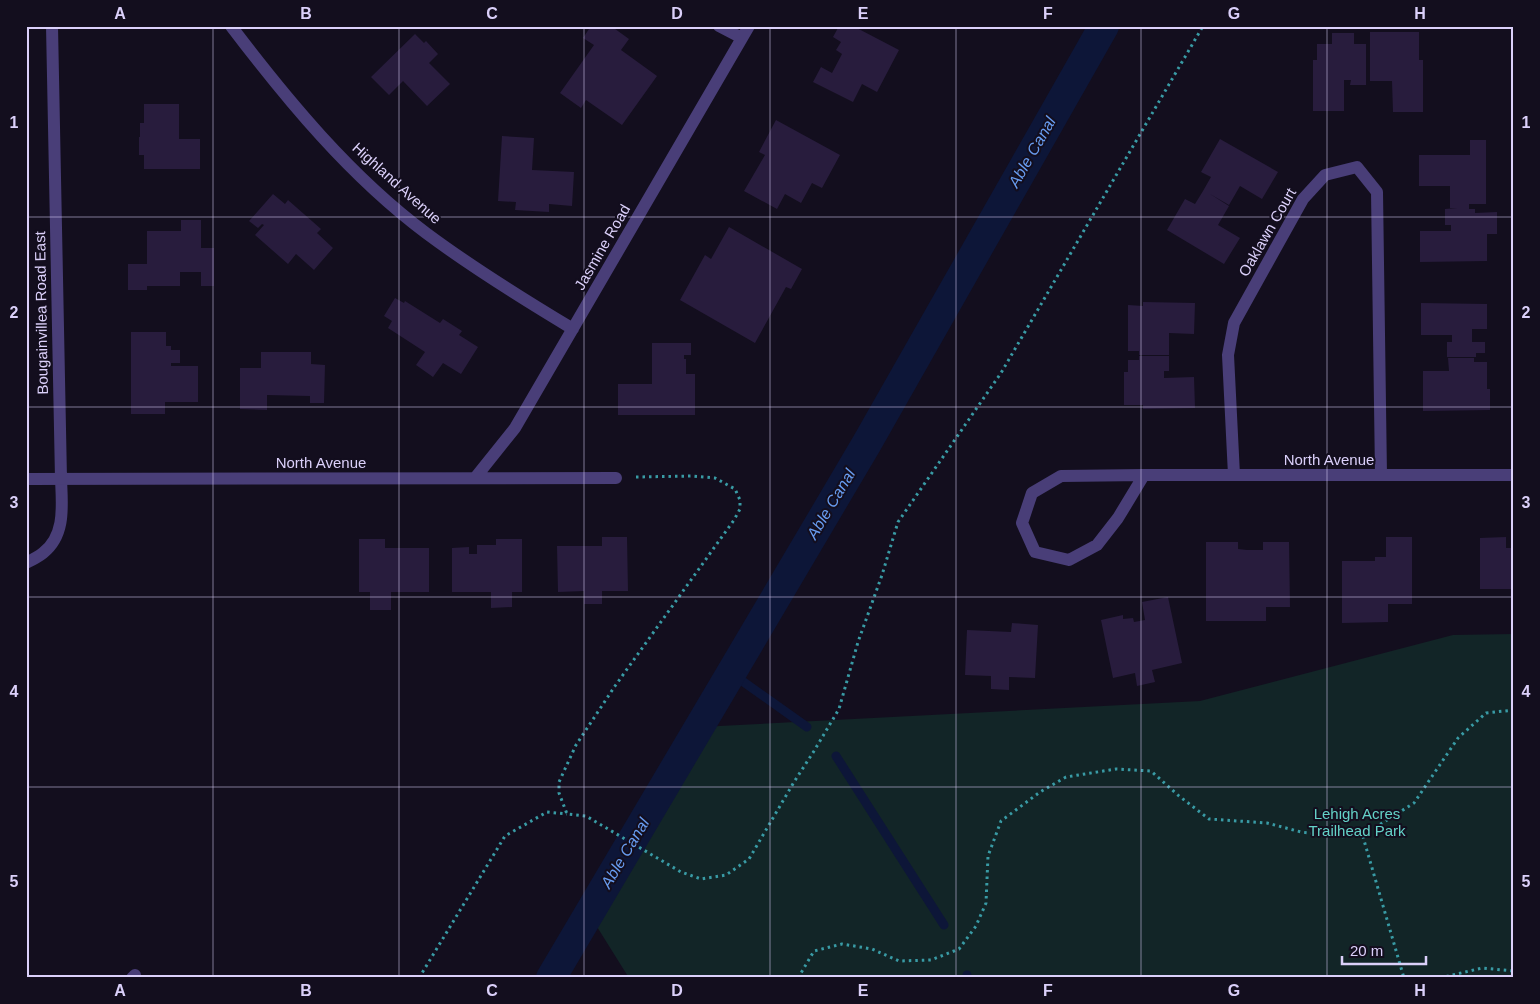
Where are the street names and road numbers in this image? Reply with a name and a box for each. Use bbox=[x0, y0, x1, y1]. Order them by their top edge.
street label: Highland Avenue bbox=[349, 139, 445, 227]
street label: Oaklawn Court bbox=[1235, 184, 1300, 279]
street label: Jasmine Road bbox=[571, 201, 633, 293]
street label: Bougainvillea Road East bbox=[31, 230, 51, 395]
street label: North Avenue bbox=[1284, 451, 1374, 468]
street label: North Avenue bbox=[276, 454, 366, 471]

